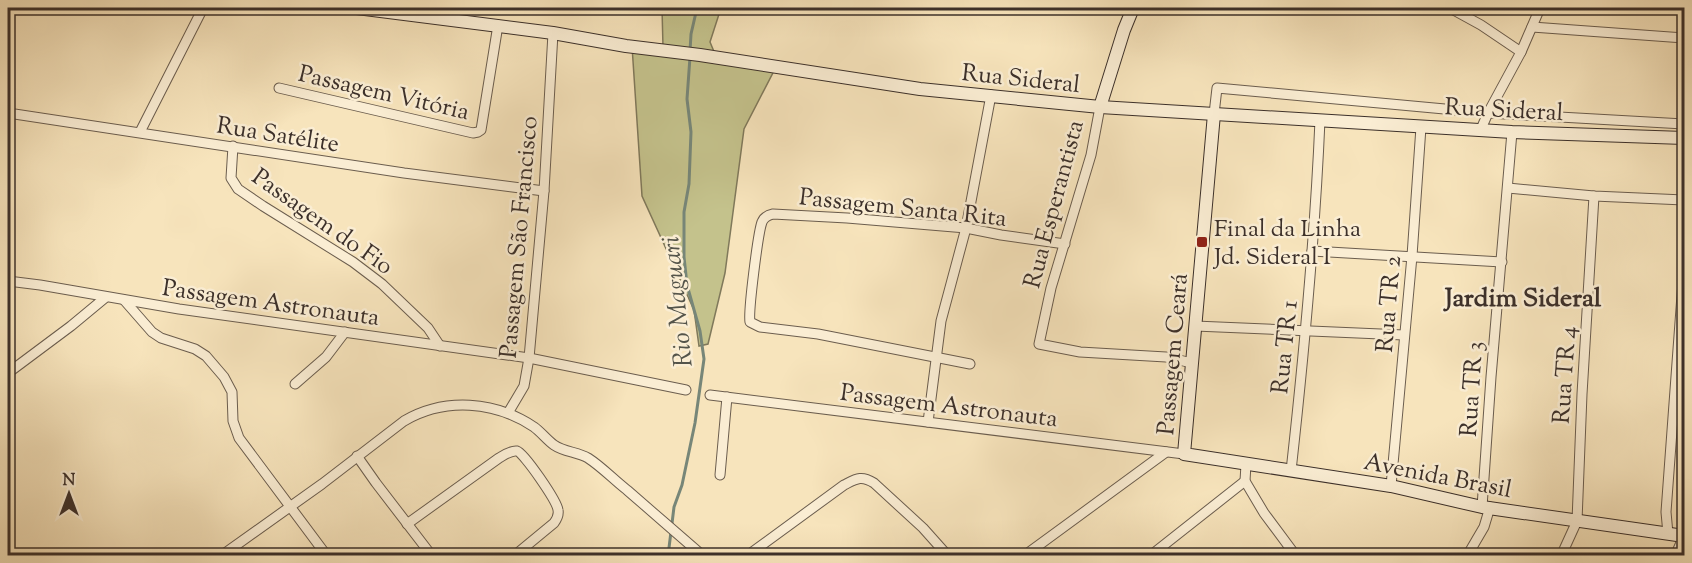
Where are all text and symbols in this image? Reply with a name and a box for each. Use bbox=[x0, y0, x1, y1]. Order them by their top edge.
street label: Rua Sideral bbox=[960, 57, 1082, 103]
street label: Passagem Vitória bbox=[295, 58, 472, 130]
street label: Rua Sideral bbox=[1444, 91, 1564, 131]
street label: Rua Satélite bbox=[214, 110, 341, 162]
street label: Passagem São Francisco bbox=[492, 115, 548, 360]
street label: Rua Esperantista bbox=[1016, 117, 1094, 292]
street label: Passagem do Fio bbox=[244, 161, 400, 284]
street label: Passagem Santa Rita bbox=[797, 181, 1008, 237]
place label: Final da Linha Jd. Sideral I bbox=[1212, 213, 1361, 275]
water label: Rio Maguari bbox=[653, 235, 704, 369]
marker: Final da Linha Jd. Sideral I bbox=[1195, 235, 1209, 249]
street label: Rua TR 2 bbox=[1369, 254, 1411, 354]
street label: Passagem Astronauta bbox=[160, 272, 381, 336]
street label: Passagem Ceará bbox=[1150, 272, 1198, 436]
district label: Jardim Sideral bbox=[1443, 281, 1602, 318]
street label: Rua TR 1 bbox=[1264, 299, 1308, 396]
street label: Rua TR 4 bbox=[1546, 325, 1586, 425]
street label: Rua TR 3 bbox=[1453, 340, 1493, 438]
street label: Passagem Astronauta bbox=[838, 377, 1059, 437]
street label: Avenida Brasil bbox=[1361, 446, 1515, 508]
north arrow bbox=[39, 464, 99, 524]
text: N bbox=[63, 470, 76, 493]

